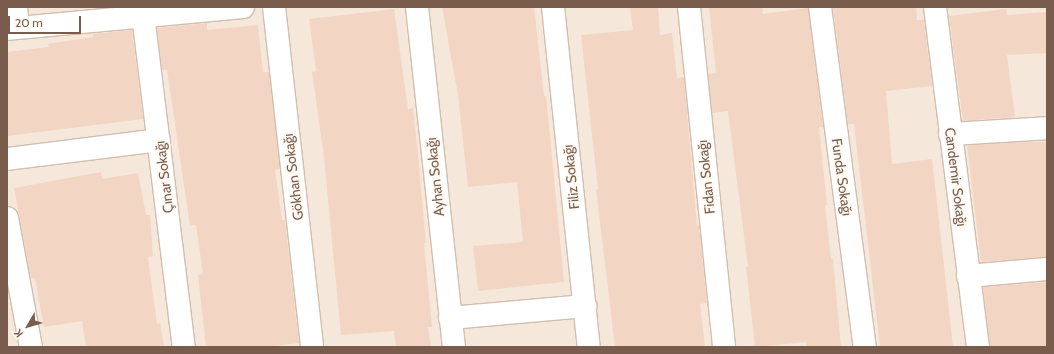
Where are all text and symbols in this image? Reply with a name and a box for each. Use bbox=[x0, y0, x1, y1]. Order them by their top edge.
scale bar bbox=[10, 8, 83, 34]
text: 20 m bbox=[15, 15, 43, 30]
street label: Candemir Sokağı bbox=[942, 127, 970, 227]
street label: Gökhan Sokağı bbox=[279, 133, 307, 221]
street label: Ayhan Sokağı bbox=[423, 137, 447, 217]
street label: Funda Sokağı bbox=[828, 137, 856, 217]
street label: Fidan Sokağı bbox=[694, 139, 718, 215]
street label: Çınar Sokağı bbox=[151, 140, 177, 214]
street label: Filiz Sokağı bbox=[559, 144, 583, 210]
north arrow bbox=[8, 306, 48, 346]
text: K bbox=[11, 326, 26, 340]

